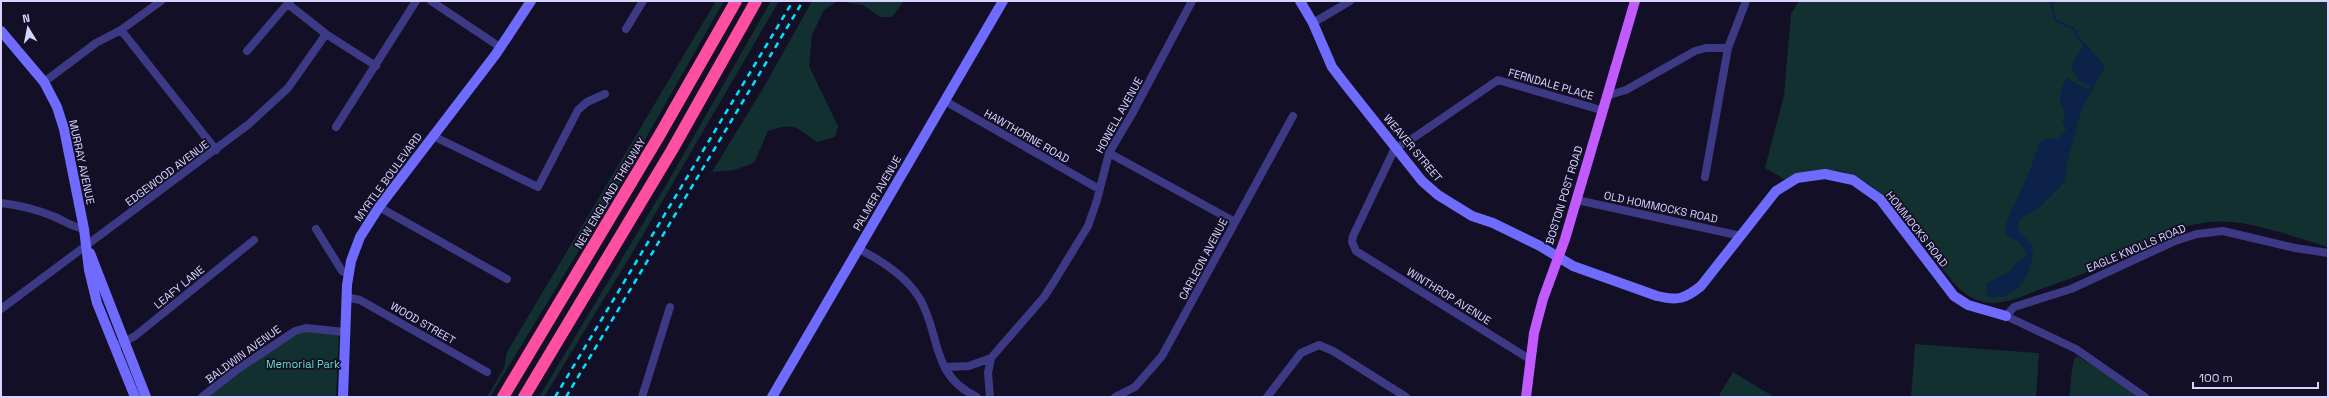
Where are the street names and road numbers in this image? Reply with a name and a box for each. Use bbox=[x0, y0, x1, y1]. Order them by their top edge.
street label: FERNDALE PLACE bbox=[1507, 65, 1595, 103]
street label: HOWELL AVENUE bbox=[1092, 74, 1146, 156]
street label: HAWTHORNE ROAD bbox=[982, 106, 1072, 166]
street label: WEAVER STREET bbox=[1381, 111, 1446, 185]
street label: MURRAY AVENUE bbox=[66, 118, 98, 206]
street label: MYRTLE BOULEVARD bbox=[351, 130, 425, 224]
street label: NEW ENGLAND THRUWAY bbox=[571, 135, 649, 251]
street label: EDGEWOOD AVENUE bbox=[122, 137, 212, 209]
street label: BOSTON POST ROAD bbox=[1542, 144, 1586, 246]
street label: PALMER AVENUE bbox=[850, 153, 904, 233]
street label: OLD HOMMOCKS ROAD bbox=[1603, 188, 1719, 226]
street label: HOMMOCKS ROAD bbox=[1883, 188, 1951, 270]
street label: CARLEON AVENUE bbox=[1176, 216, 1230, 302]
street label: EAGLE KNOLLS ROAD bbox=[2084, 221, 2188, 275]
street label: LEAFY LANE bbox=[151, 262, 207, 312]
street label: WINTHROP AVENUE bbox=[1404, 264, 1494, 328]
street label: WOOD STREET bbox=[388, 299, 458, 348]
street label: BALDWIN AVENUE bbox=[203, 322, 283, 386]

